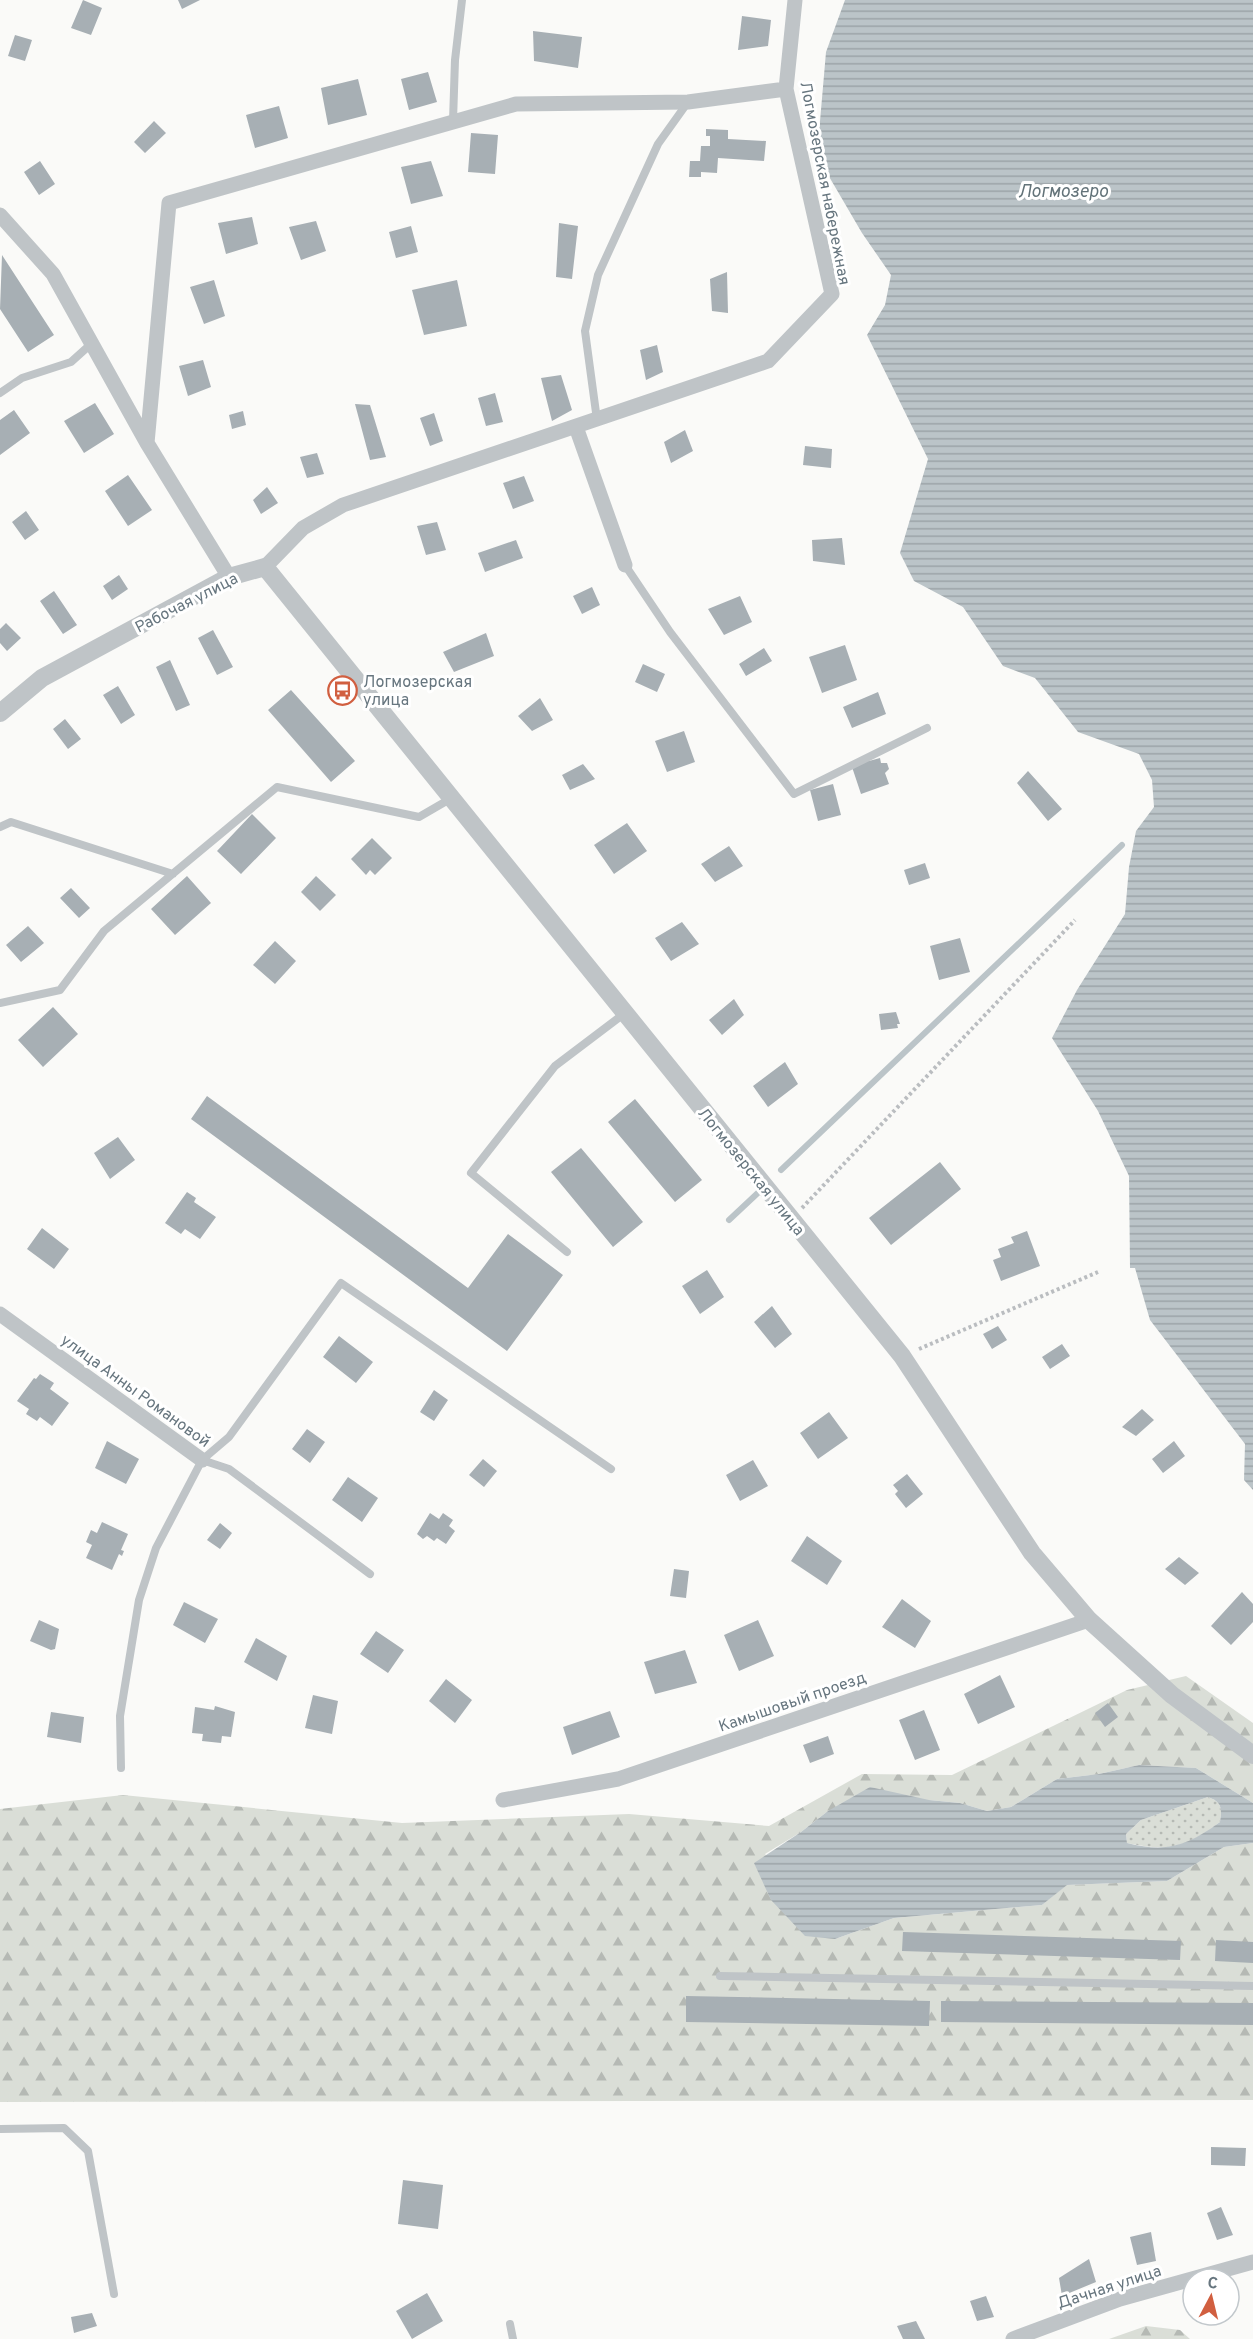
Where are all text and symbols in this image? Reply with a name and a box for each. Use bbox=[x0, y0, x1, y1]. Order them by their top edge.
street label: Логмозерская набережная bbox=[794, 80, 854, 287]
water label: Логмозеро bbox=[1018, 181, 1109, 204]
street label: Рабочая улица bbox=[132, 569, 242, 638]
place label: Логмозерская улица bbox=[363, 673, 472, 711]
bus stop icon: Логмозерская улица bbox=[326, 674, 358, 706]
street label: Логмозерская улица bbox=[693, 1104, 808, 1240]
street label: улица Анны Романовой bbox=[56, 1331, 213, 1453]
street label: Камышовый проезд bbox=[716, 1668, 869, 1738]
street label: Дачная улица bbox=[1055, 2262, 1164, 2314]
north arrow bbox=[1181, 2267, 1241, 2327]
text: С bbox=[1206, 2274, 1219, 2295]

